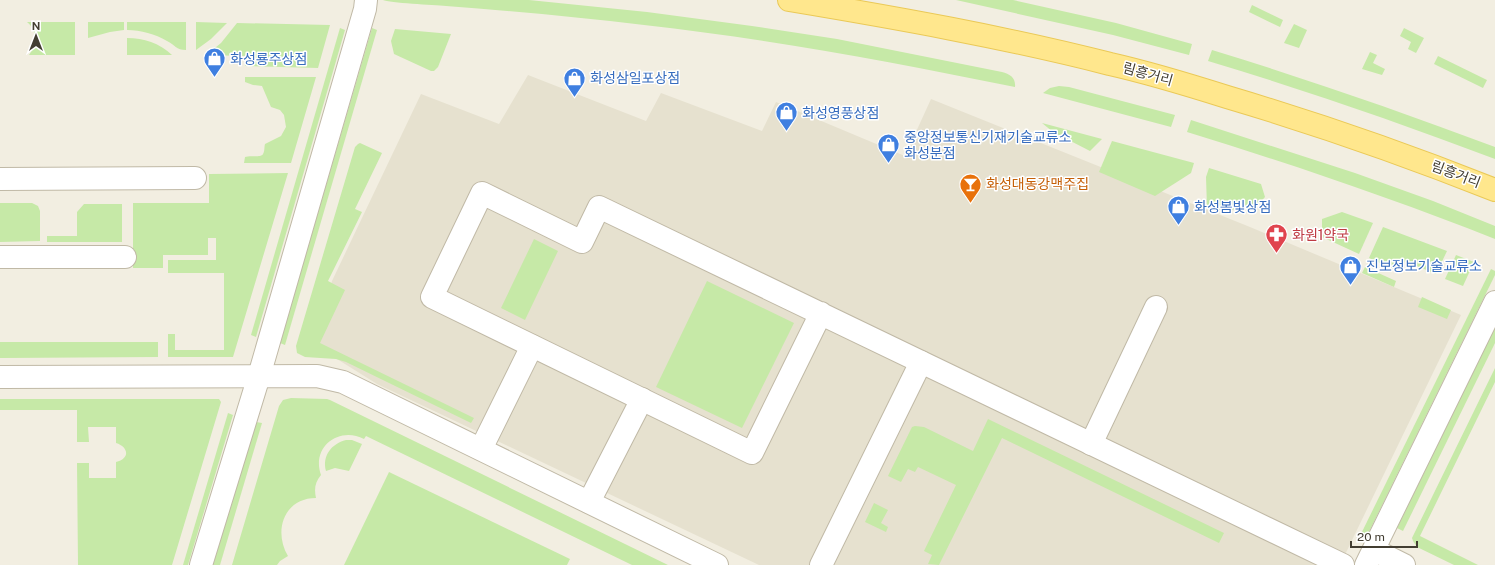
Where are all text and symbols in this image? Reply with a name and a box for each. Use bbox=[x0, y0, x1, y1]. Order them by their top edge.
north arrow bbox=[16, 16, 56, 56]
text: N bbox=[32, 20, 40, 32]
shop icon: 화성룡주상점 bbox=[201, 46, 227, 79]
place label: 화성룡주상점 bbox=[230, 51, 307, 67]
street label: 림흥거리 bbox=[1121, 59, 1175, 89]
shop icon: 화성삼일포상점 bbox=[562, 65, 588, 98]
place label: 화성삼일포상점 bbox=[590, 70, 680, 86]
shop icon: 화성영풍상점 bbox=[773, 100, 799, 133]
place label: 화성영풍상점 bbox=[802, 105, 879, 121]
place label: 중앙정보통신기재기술교류소 화성분점 bbox=[904, 129, 1072, 161]
shop icon: 중앙정보통신기재기술교류소 화성분점 bbox=[876, 132, 902, 165]
street label: 림흥거리 bbox=[1429, 157, 1483, 191]
bar icon: 화성대동강맥주집 bbox=[958, 171, 984, 204]
place label: 화성대동강맥주집 bbox=[986, 176, 1089, 192]
shop icon: 화성봄빛상점 bbox=[1165, 194, 1191, 227]
place label: 화성봄빛상점 bbox=[1194, 199, 1271, 215]
pharmacy icon: 화원1약국 bbox=[1263, 222, 1289, 255]
place label: 화원1약국 bbox=[1292, 227, 1349, 243]
shop icon: 진보정보기술교류소 bbox=[1337, 253, 1363, 286]
place label: 진보정보기술교류소 bbox=[1366, 258, 1482, 274]
scale bar bbox=[1351, 523, 1417, 549]
text: 20 m bbox=[1357, 530, 1385, 544]

